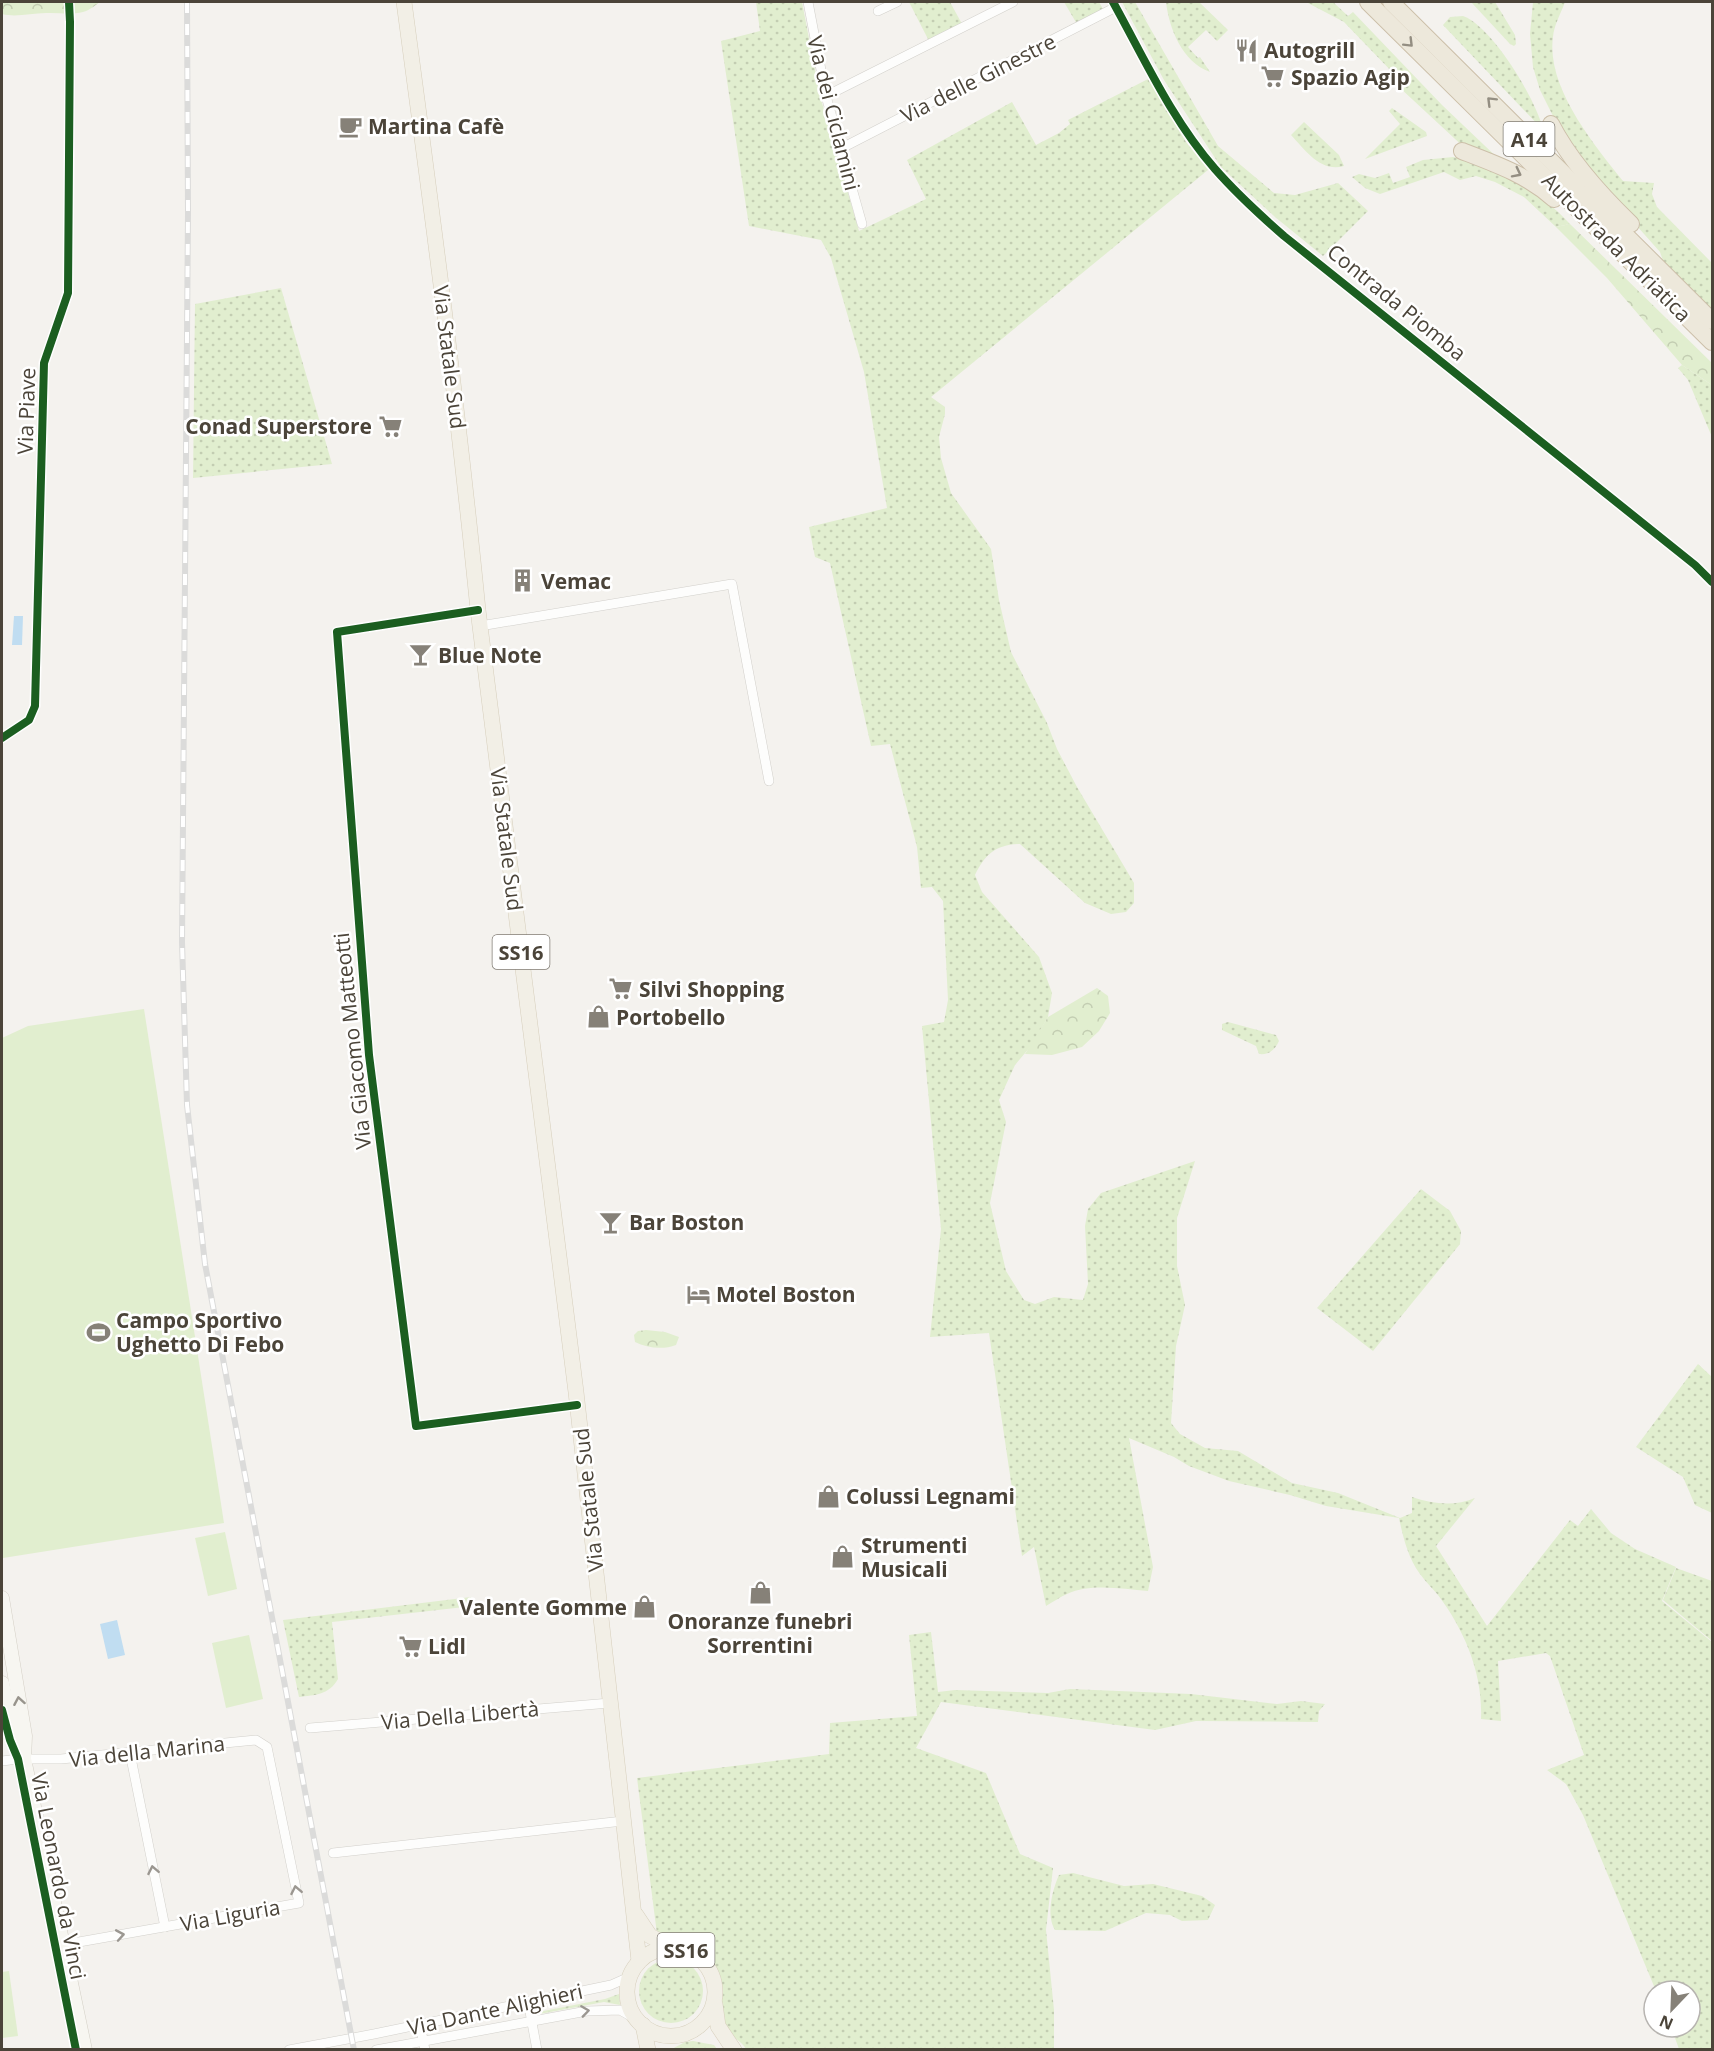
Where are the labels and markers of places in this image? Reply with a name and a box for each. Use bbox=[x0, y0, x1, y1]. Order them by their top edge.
place label: Autogrill bbox=[1264, 36, 1355, 64]
restaurant icon: Autogrill bbox=[1233, 37, 1259, 63]
place label: Spazio Agip bbox=[1291, 63, 1410, 91]
supermarket icon: Spazio Agip bbox=[1260, 64, 1286, 90]
place label: Martina Cafè bbox=[368, 112, 504, 140]
cafe icon: Martina Cafè bbox=[337, 113, 363, 139]
place label: Conad Superstore bbox=[185, 412, 372, 440]
supermarket icon: Conad Superstore bbox=[377, 413, 403, 439]
place label: Vemac bbox=[541, 567, 611, 595]
building icon: Vemac bbox=[510, 568, 536, 594]
place label: Blue Note bbox=[438, 641, 542, 669]
bar icon: Blue Note bbox=[407, 642, 433, 668]
place label: Silvi Shopping bbox=[639, 975, 784, 1003]
supermarket icon: Silvi Shopping bbox=[608, 976, 634, 1002]
place label: Portobello bbox=[616, 1003, 725, 1031]
shop icon: Portobello bbox=[585, 1004, 611, 1030]
place label: Bar Boston bbox=[629, 1208, 744, 1236]
bar icon: Bar Boston bbox=[598, 1209, 624, 1235]
place label: Motel Boston bbox=[716, 1280, 856, 1308]
hotel icon: Motel Boston bbox=[685, 1281, 711, 1307]
place label: Campo Sportivo Ughetto Di Febo bbox=[116, 1306, 284, 1358]
sports icon: Campo Sportivo Ughetto Di Febo bbox=[85, 1319, 111, 1345]
place label: Colussi Legnami bbox=[846, 1482, 1015, 1510]
shop icon: Colussi Legnami bbox=[815, 1483, 841, 1509]
place label: Strumenti Musicali bbox=[861, 1531, 967, 1583]
shop icon: Strumenti Musicali bbox=[830, 1544, 856, 1570]
shop icon: Onoranze funebri Sorrentini bbox=[747, 1580, 773, 1606]
place label: Valente Gomme bbox=[459, 1593, 627, 1621]
shop icon: Valente Gomme bbox=[632, 1594, 658, 1620]
place label: Onoranze funebri Sorrentini bbox=[667, 1607, 853, 1659]
place label: Lidl bbox=[428, 1632, 466, 1660]
supermarket icon: Lidl bbox=[397, 1633, 423, 1659]

